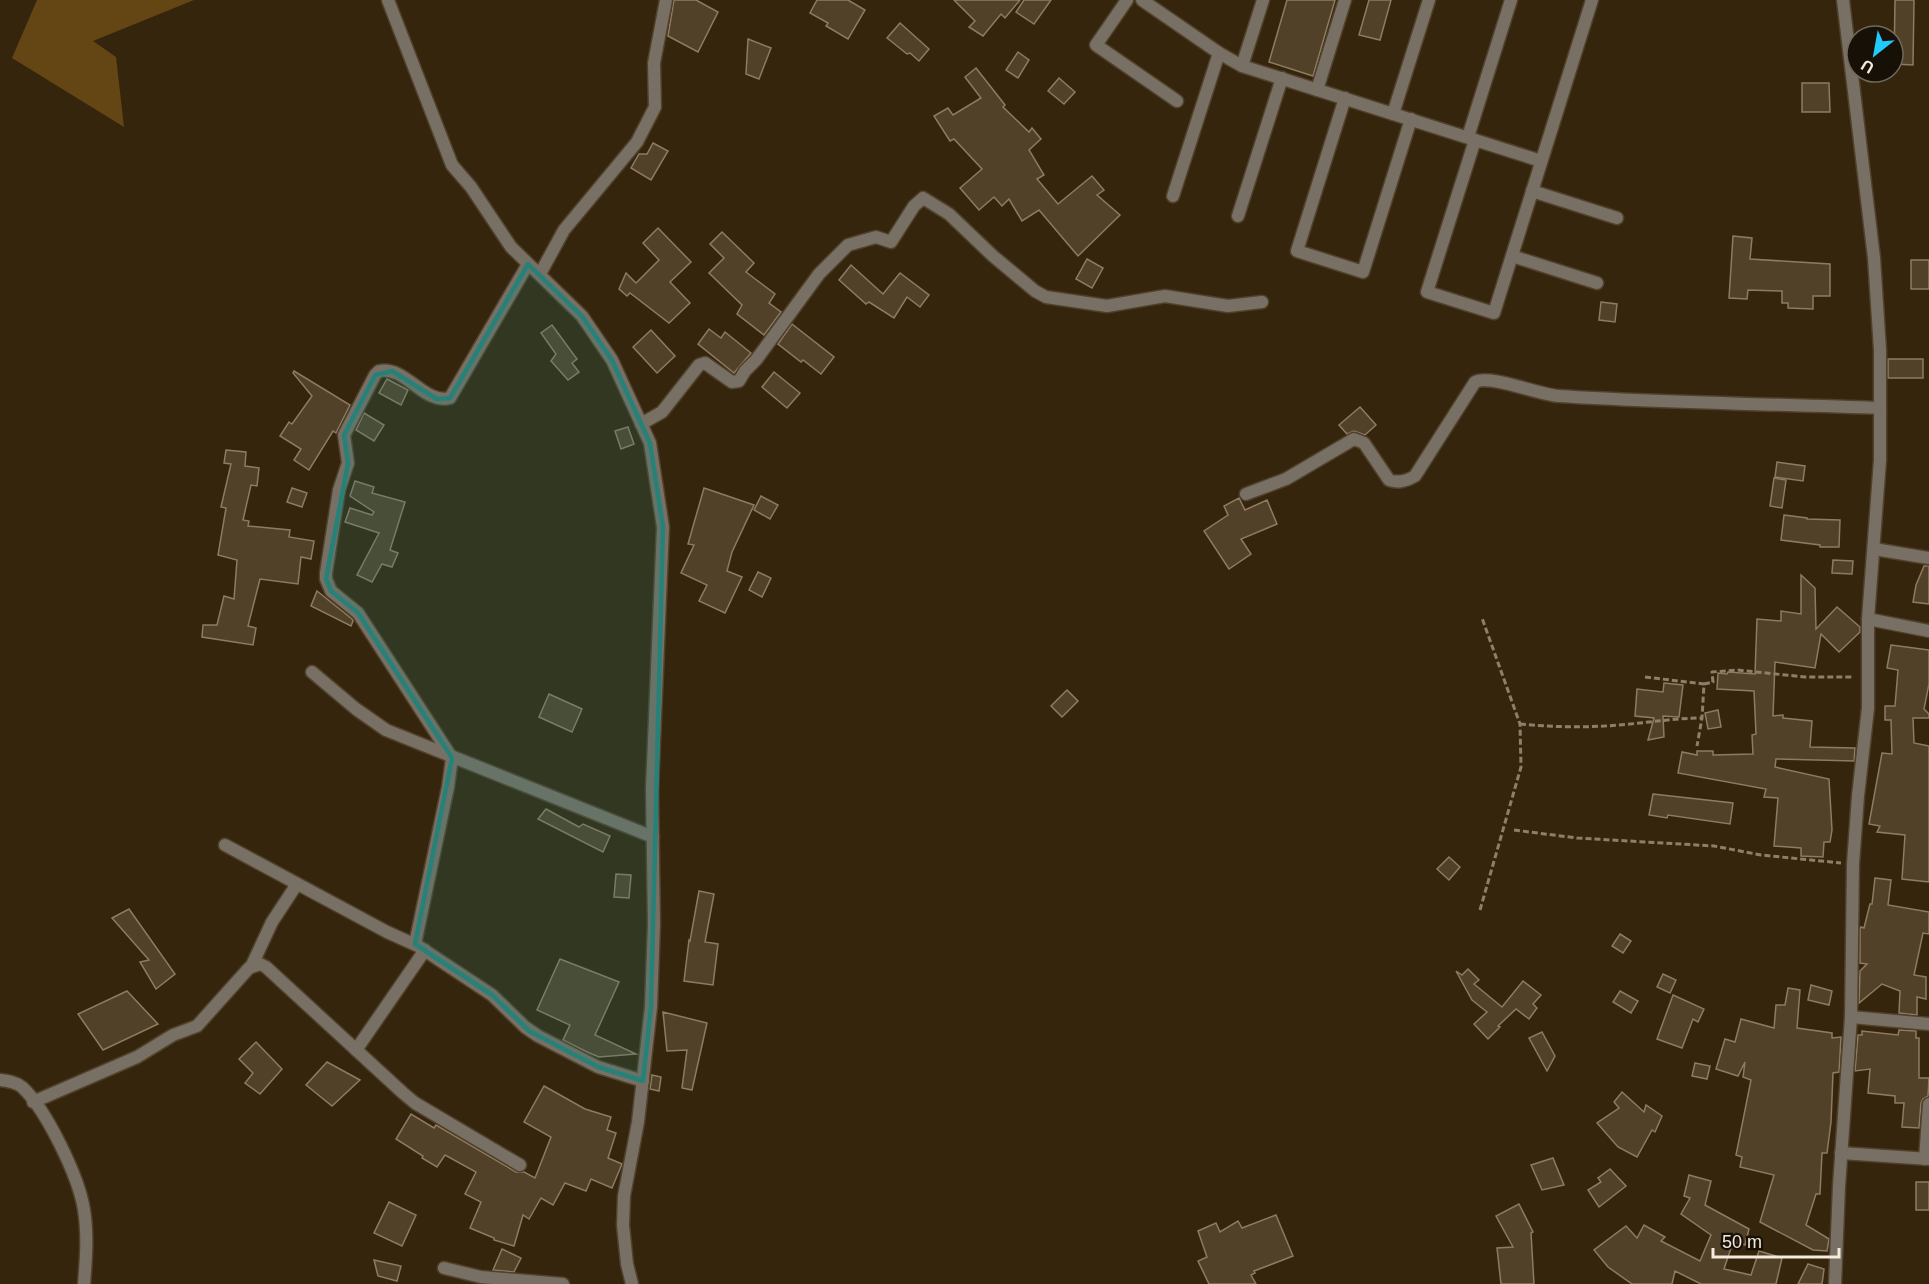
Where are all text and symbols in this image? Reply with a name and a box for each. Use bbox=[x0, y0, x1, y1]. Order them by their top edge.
north arrow bbox=[1845, 24, 1905, 84]
text: U bbox=[1858, 56, 1877, 77]
scale bar bbox=[1713, 1221, 1839, 1259]
text: 50 m bbox=[1722, 1232, 1762, 1252]

